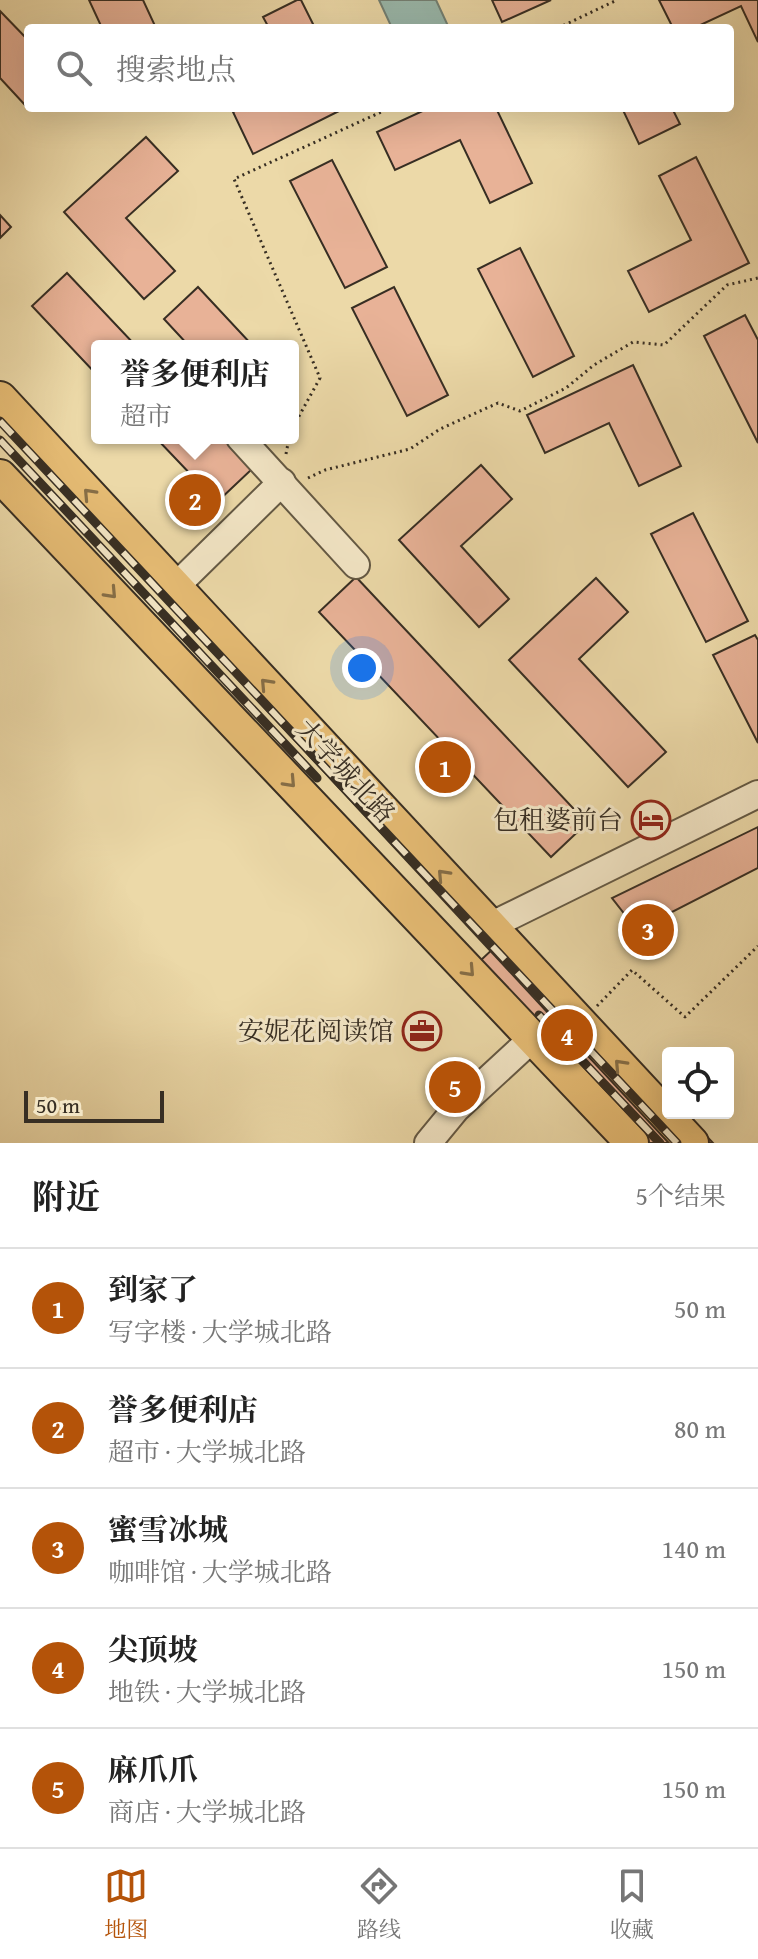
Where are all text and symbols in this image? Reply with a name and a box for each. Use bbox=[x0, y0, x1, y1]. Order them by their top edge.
search box bbox=[24, 24, 734, 112]
icon: search bbox=[52, 46, 96, 90]
text: 搜索地点 bbox=[116, 47, 236, 91]
popup bbox=[91, 340, 299, 444]
text: 誉多便利店 bbox=[120, 351, 270, 395]
text: 超市 bbox=[120, 396, 172, 435]
pin: 2 bbox=[169, 470, 221, 530]
one-way arrow bbox=[83, 489, 98, 503]
one-way arrow bbox=[102, 584, 117, 598]
your location bbox=[342, 648, 382, 688]
one-way arrow bbox=[261, 679, 275, 694]
street label: 大学城北路 bbox=[288, 710, 405, 832]
pin: 1 bbox=[419, 737, 471, 797]
one-way arrow bbox=[281, 773, 296, 787]
hotel icon: 包租婆前台 bbox=[630, 799, 672, 841]
place label: 包租婆前台 bbox=[493, 800, 623, 839]
one-way arrow bbox=[438, 870, 452, 884]
pin: 3 bbox=[622, 900, 674, 960]
one-way arrow bbox=[459, 962, 474, 976]
pin: 4 bbox=[541, 1005, 593, 1065]
office icon: 安妮花阅读馆 bbox=[401, 1010, 443, 1052]
place label: 安妮花阅读馆 bbox=[238, 1011, 394, 1050]
map controls bbox=[662, 1047, 734, 1119]
button: locate bbox=[662, 1047, 734, 1119]
pin: 5 bbox=[429, 1057, 481, 1117]
one-way arrow bbox=[615, 1060, 629, 1075]
scale bar bbox=[24, 1087, 164, 1123]
text: 50 m bbox=[36, 1089, 80, 1121]
text: 附近 bbox=[32, 1172, 100, 1221]
text: 5个结果 bbox=[635, 1176, 726, 1215]
text: 到家了 bbox=[108, 1267, 198, 1311]
text: 1 bbox=[51, 1289, 65, 1328]
text: 50 m bbox=[674, 1289, 726, 1328]
text: 写字楼 · 大学城北路 bbox=[108, 1312, 332, 1351]
text: 誉多便利店 bbox=[108, 1387, 258, 1431]
text: 2 bbox=[51, 1409, 65, 1448]
text: 80 m bbox=[674, 1409, 726, 1448]
text: 超市 · 大学城北路 bbox=[108, 1432, 306, 1471]
text: 蜜雪冰城 bbox=[108, 1507, 228, 1551]
text: 3 bbox=[51, 1529, 65, 1568]
text: 140 m bbox=[661, 1529, 726, 1568]
text: 咖啡馆 · 大学城北路 bbox=[108, 1552, 332, 1591]
text: 尖顶坡 bbox=[108, 1627, 198, 1671]
text: 4 bbox=[51, 1649, 65, 1688]
text: 150 m bbox=[661, 1649, 726, 1688]
text: 地铁 · 大学城北路 bbox=[108, 1672, 306, 1711]
text: 麻爪爪 bbox=[108, 1747, 198, 1791]
text: 5 bbox=[51, 1769, 65, 1808]
text: 150 m bbox=[661, 1769, 726, 1808]
text: 商店 · 大学城北路 bbox=[108, 1792, 306, 1831]
tab: 地图 bbox=[104, 1864, 148, 1945]
tab: 路线 bbox=[357, 1864, 401, 1945]
tab: 收藏 bbox=[610, 1864, 654, 1945]

